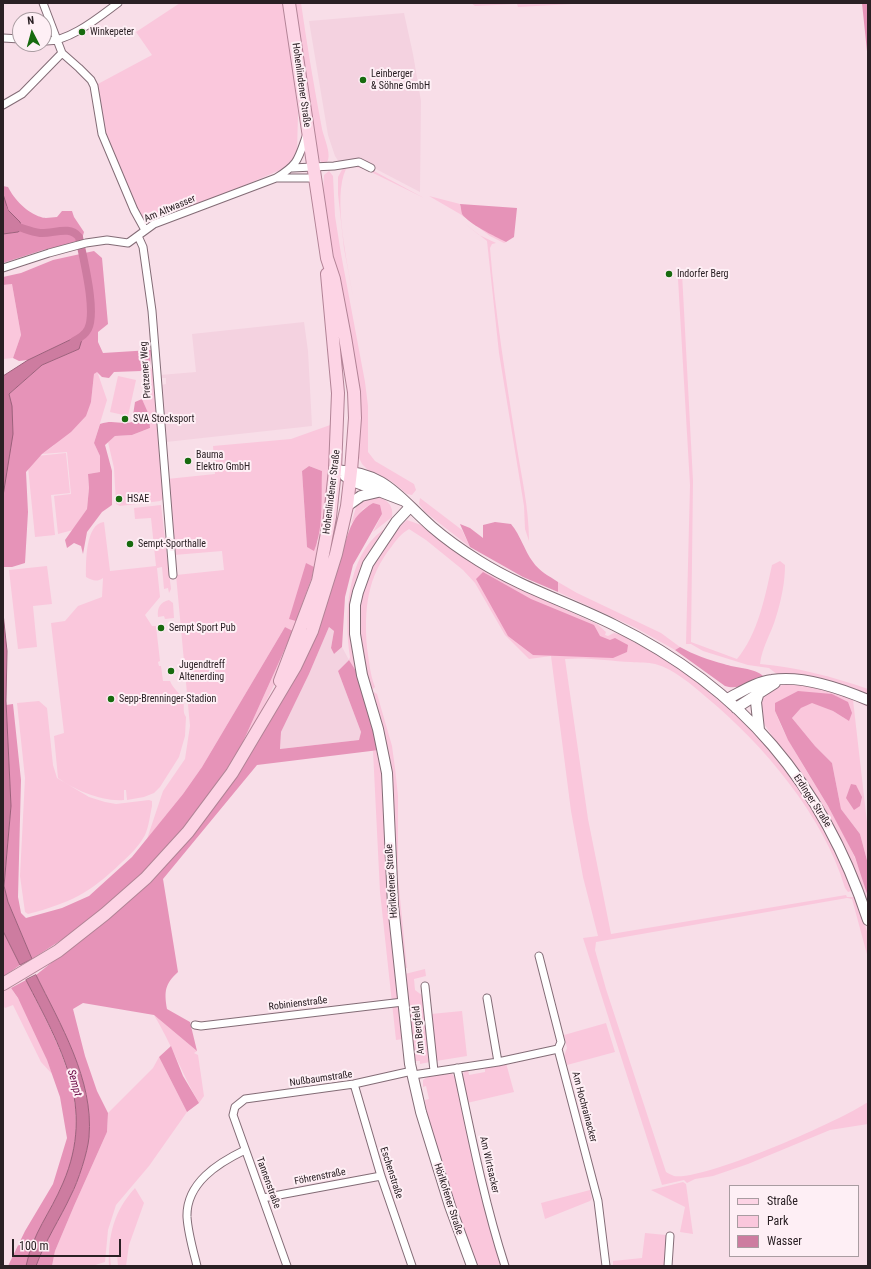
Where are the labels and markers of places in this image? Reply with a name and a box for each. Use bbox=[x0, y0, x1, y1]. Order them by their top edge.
place label: Winkepeter bbox=[90, 26, 134, 38]
marker: Winkepeter bbox=[77, 27, 87, 37]
place label: Leinberger & Söhne GmbH bbox=[371, 68, 430, 92]
marker: Leinberger & Söhne GmbH bbox=[358, 75, 368, 85]
place label: Indorfer Berg bbox=[677, 268, 729, 280]
marker: Indorfer Berg bbox=[664, 269, 674, 279]
place label: SVA Stocksport bbox=[133, 413, 194, 425]
marker: SVA Stocksport bbox=[120, 414, 130, 424]
place label: Bauma Elektro GmbH bbox=[196, 449, 250, 472]
marker: Bauma Elektro GmbH bbox=[183, 456, 193, 466]
place label: HSAE bbox=[127, 493, 149, 505]
marker: HSAE bbox=[114, 494, 124, 504]
place label: Sempt-Sporthalle bbox=[138, 538, 206, 550]
marker: Sempt-Sporthalle bbox=[125, 539, 135, 549]
place label: Sempt Sport Pub bbox=[169, 622, 236, 634]
marker: Sempt Sport Pub bbox=[156, 623, 166, 633]
place label: Jugendtreff Altenerding bbox=[179, 659, 225, 682]
marker: Jugendtreff Altenerding bbox=[166, 666, 176, 676]
place label: Sepp-Brenninger-Stadion bbox=[119, 693, 216, 705]
marker: Sepp-Brenninger-Stadion bbox=[106, 694, 116, 704]

